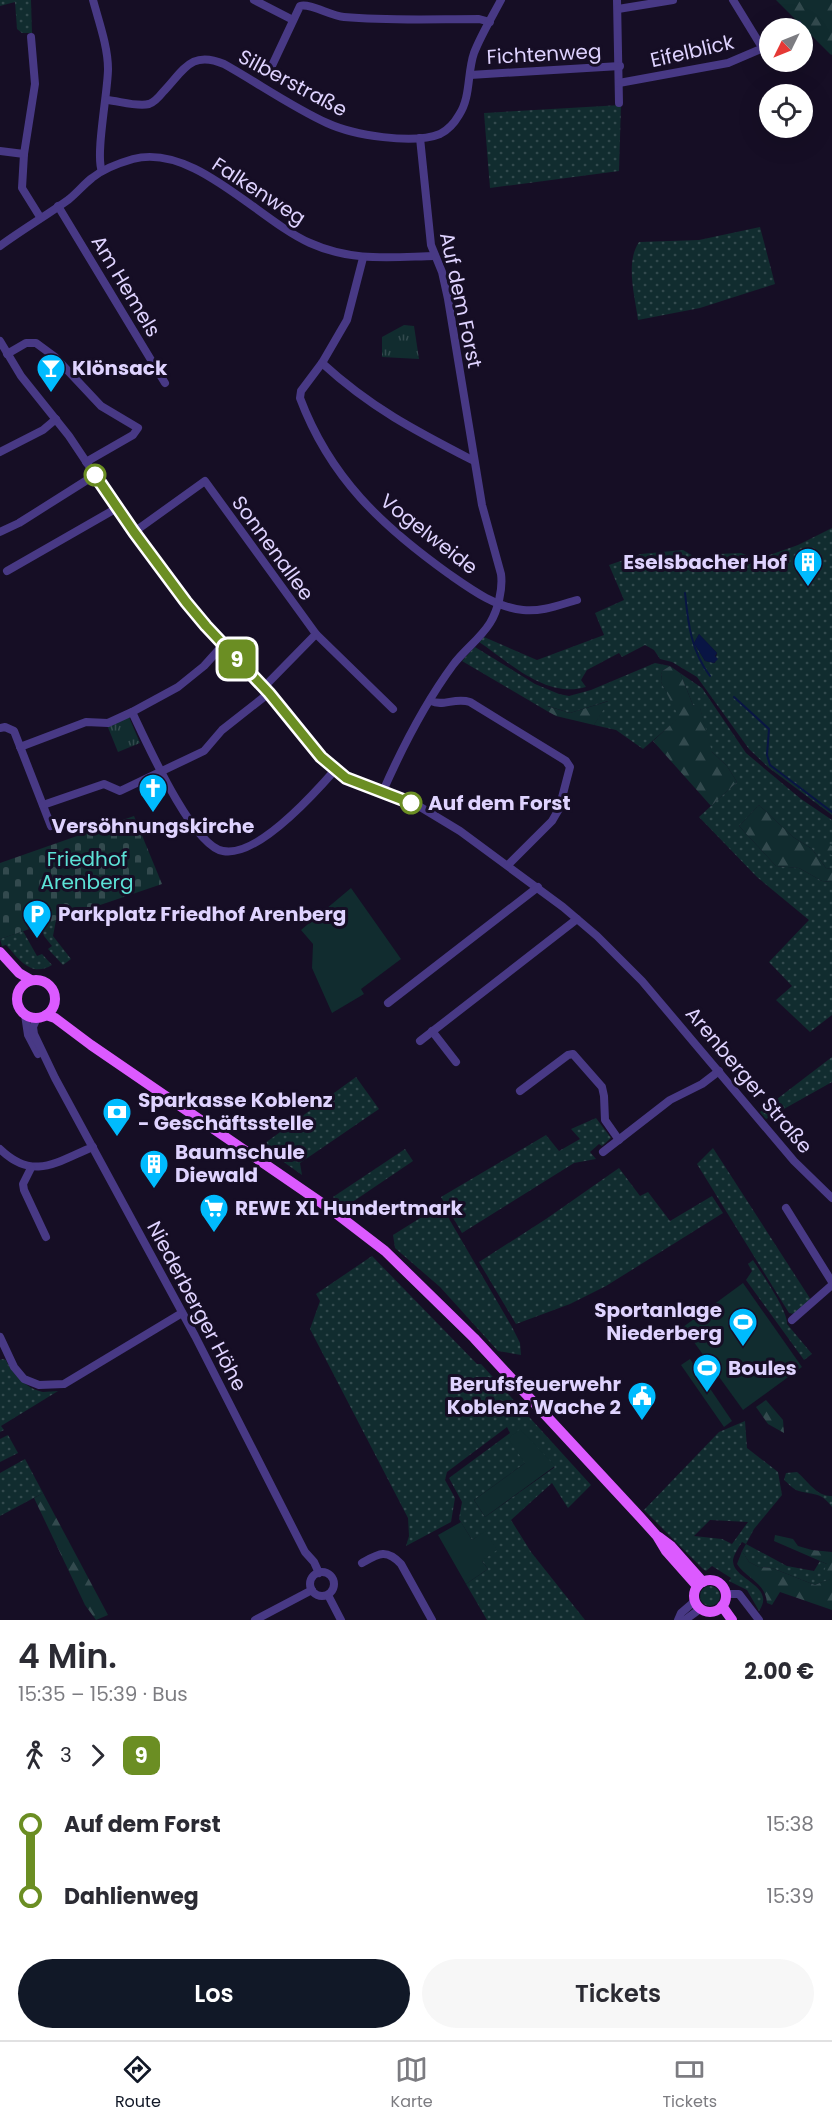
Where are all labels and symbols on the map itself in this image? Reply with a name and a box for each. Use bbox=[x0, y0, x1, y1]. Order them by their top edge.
north arrow bbox=[759, 18, 813, 72]
street label: Eifelblick bbox=[647, 28, 737, 74]
street label: Fichtenweg bbox=[486, 37, 602, 71]
street label: Silberstraße bbox=[234, 43, 352, 123]
street label: Falkenweg bbox=[207, 150, 311, 232]
street label: Am Hemels bbox=[85, 230, 167, 342]
street label: Auf dem Forst bbox=[433, 230, 489, 370]
bar icon: Klönsack bbox=[35, 352, 67, 394]
place label: Klönsack bbox=[72, 354, 168, 382]
unlabelled marker bbox=[84, 464, 106, 486]
street label: Vogelweide bbox=[374, 487, 484, 581]
street label: Sonnenallee bbox=[225, 490, 321, 606]
building icon: Eselsbacher Hof bbox=[792, 546, 824, 588]
place label: Eselsbacher Hof bbox=[623, 548, 787, 576]
line badge: 9 bbox=[218, 640, 256, 678]
church icon: Versöhnungskirche bbox=[137, 772, 169, 814]
place label: Auf dem Forst bbox=[428, 789, 571, 817]
marker: Auf dem Forst bbox=[400, 792, 422, 814]
place label: Versöhnungskirche bbox=[52, 812, 254, 840]
park label: Friedhof Arenberg bbox=[40, 845, 134, 896]
parking icon: Parkplatz Friedhof Arenberg bbox=[21, 898, 53, 940]
place label: Parkplatz Friedhof Arenberg bbox=[58, 900, 346, 928]
street label: Arenberger Straße bbox=[679, 1000, 819, 1160]
place label: Sparkasse Koblenz - Geschäftsstelle bbox=[138, 1086, 333, 1137]
bank icon: Sparkasse Koblenz - Geschäftsstelle bbox=[101, 1096, 133, 1138]
place label: Baumschule Diewald bbox=[175, 1138, 305, 1189]
building icon: Baumschule Diewald bbox=[138, 1148, 170, 1190]
supermarket icon: REWE XL Hundertmark bbox=[198, 1192, 230, 1234]
place label: REWE XL Hundertmark bbox=[235, 1194, 464, 1222]
street label: Niederberger Höhe bbox=[140, 1216, 254, 1396]
place label: Sportanlage Niederberg bbox=[594, 1296, 722, 1347]
sports icon: Sportanlage Niederberg bbox=[727, 1306, 759, 1348]
sports icon: Boules bbox=[691, 1352, 723, 1394]
place label: Boules bbox=[728, 1354, 797, 1382]
place label: Berufsfeuerwehr Koblenz Wache 2 bbox=[447, 1370, 621, 1421]
public building icon: Berufsfeuerwehr Koblenz Wache 2 bbox=[626, 1380, 658, 1422]

